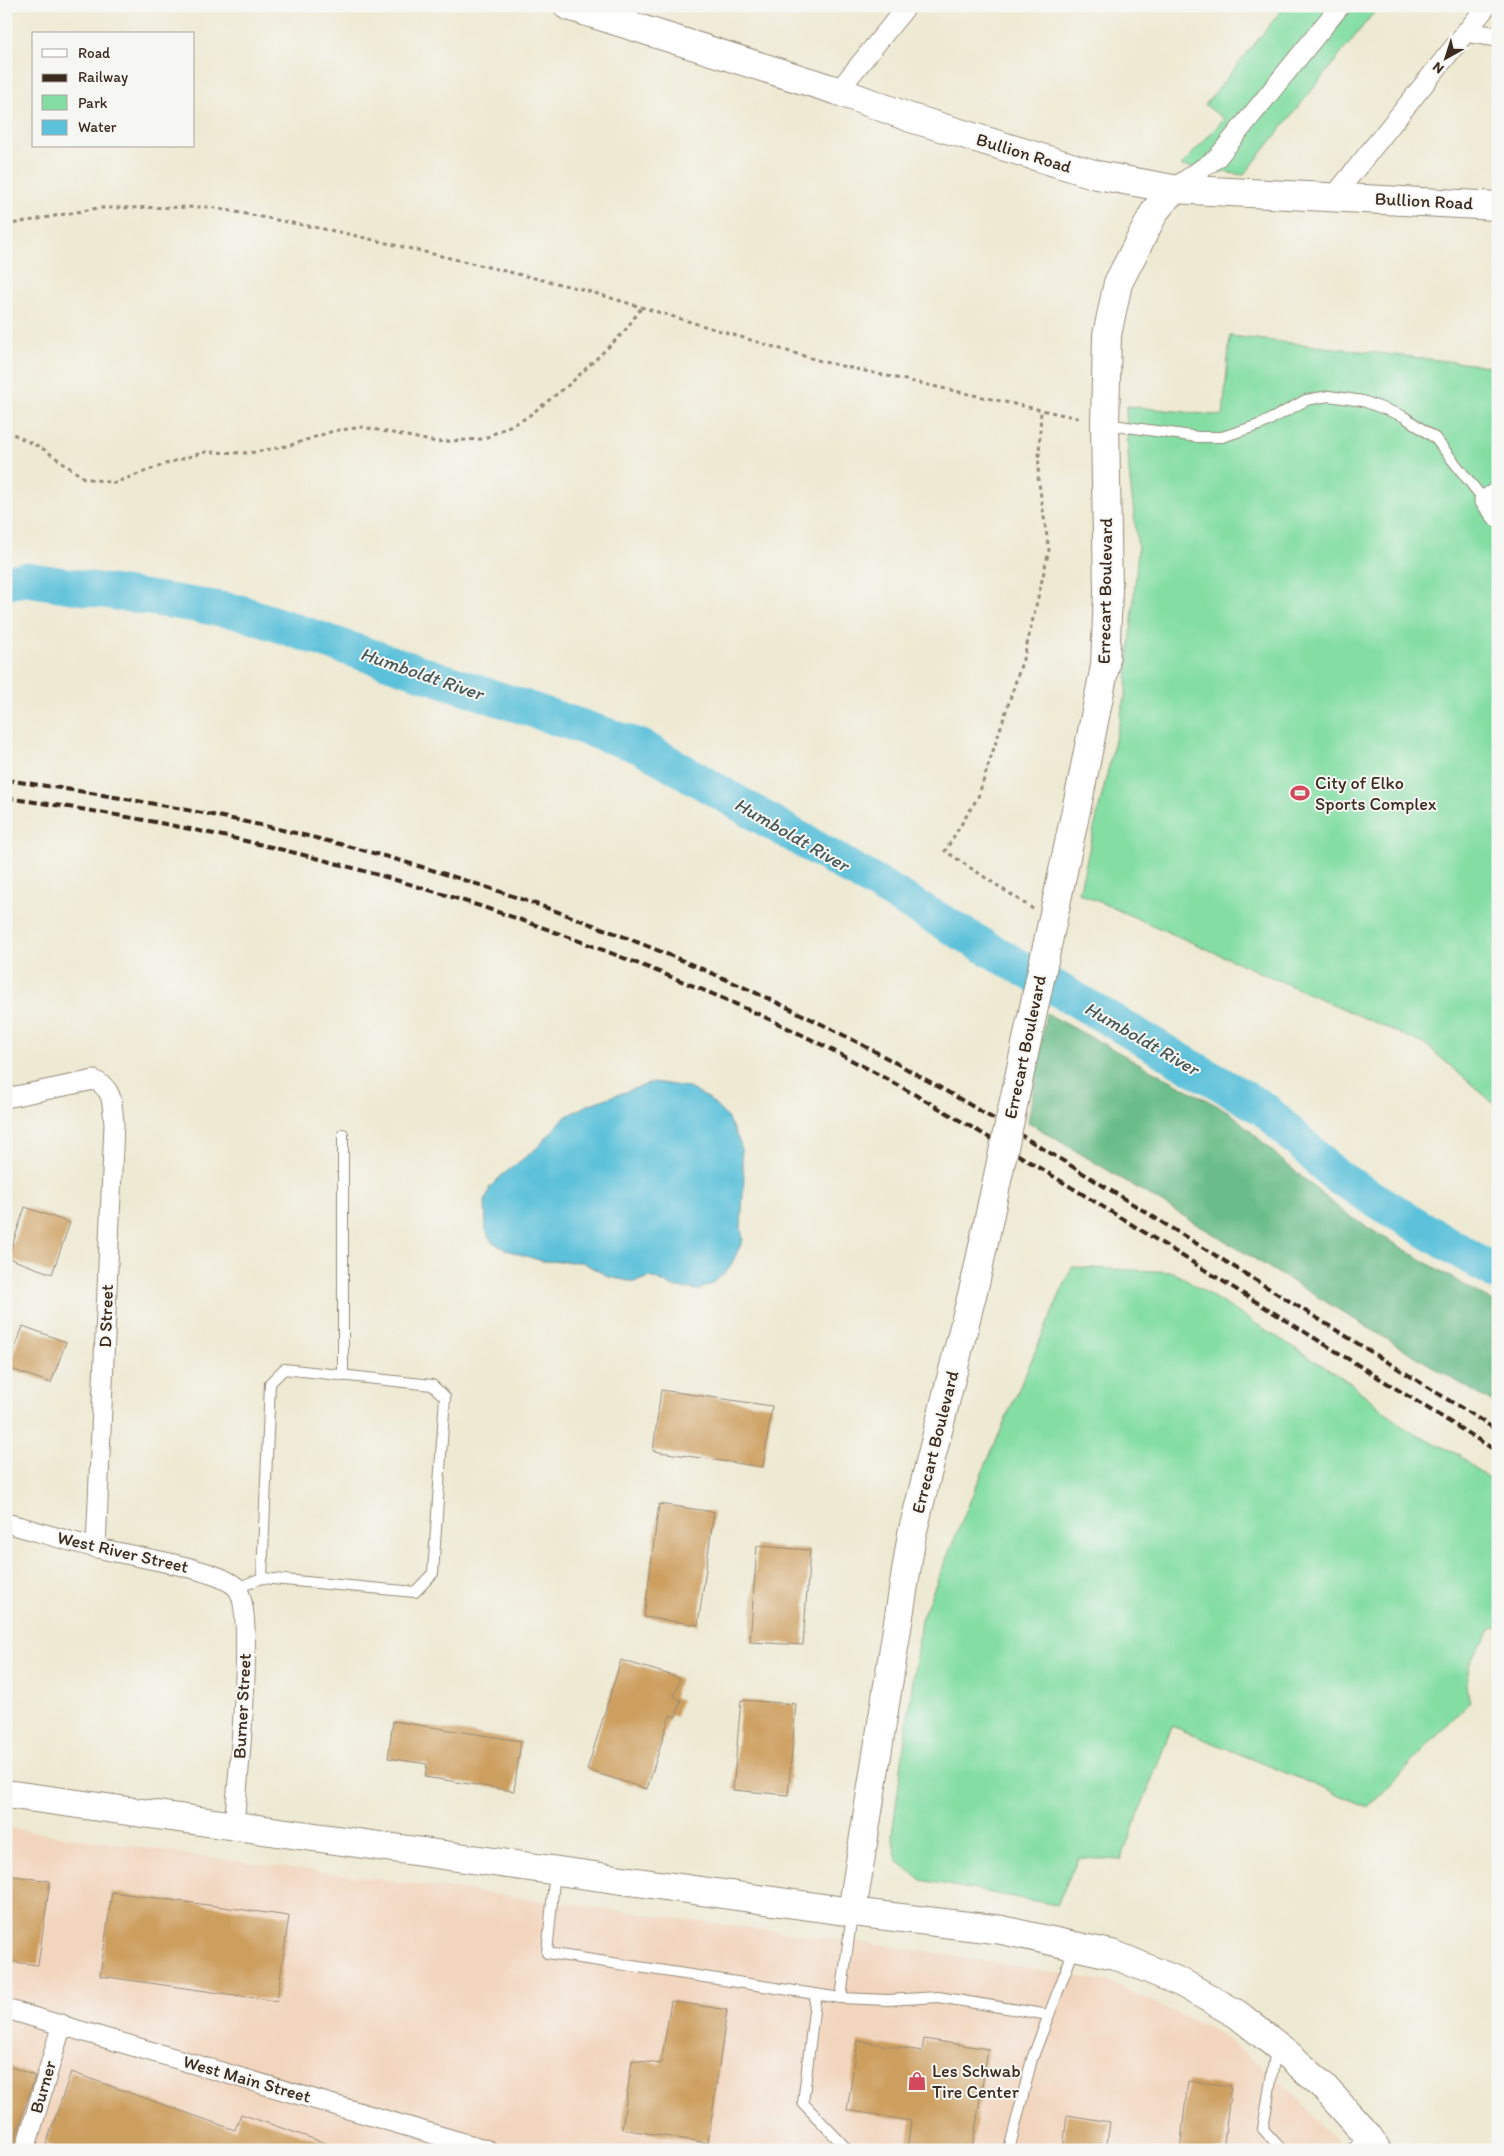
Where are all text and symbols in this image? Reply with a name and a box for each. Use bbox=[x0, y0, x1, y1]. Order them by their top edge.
legend bbox=[32, 32, 195, 148]
north arrow bbox=[1422, 32, 1472, 82]
text: Road bbox=[78, 44, 111, 62]
text: N bbox=[1429, 58, 1447, 77]
text: Railway bbox=[78, 68, 128, 86]
text: Park bbox=[78, 94, 108, 112]
text: Water bbox=[78, 118, 117, 136]
street label: Bullion Road bbox=[974, 128, 1074, 178]
street label: Bullion Road bbox=[1374, 187, 1474, 215]
street label: Errecart Boulevard bbox=[1093, 518, 1117, 664]
water label: Humboldt River bbox=[358, 642, 488, 706]
place label: City of Elko Sports Complex bbox=[1315, 772, 1437, 815]
sports icon: City of Elko Sports Complex bbox=[1289, 782, 1311, 804]
water label: Humboldt River bbox=[731, 792, 855, 878]
street label: Errecart Boulevard bbox=[999, 973, 1051, 1121]
water label: Humboldt River bbox=[1081, 996, 1205, 1082]
street label: D Street bbox=[94, 1284, 118, 1348]
street label: Errecart Boulevard bbox=[907, 1368, 963, 1516]
street label: West River Street bbox=[55, 1526, 191, 1578]
street label: Burner Street bbox=[228, 1652, 256, 1759]
street label: West Main Street bbox=[181, 2050, 314, 2108]
street label: Burner bbox=[25, 2057, 61, 2116]
place label: Les Schwab Tire Center bbox=[932, 2060, 1021, 2103]
shop icon: Les Schwab Tire Center bbox=[906, 2070, 928, 2092]

